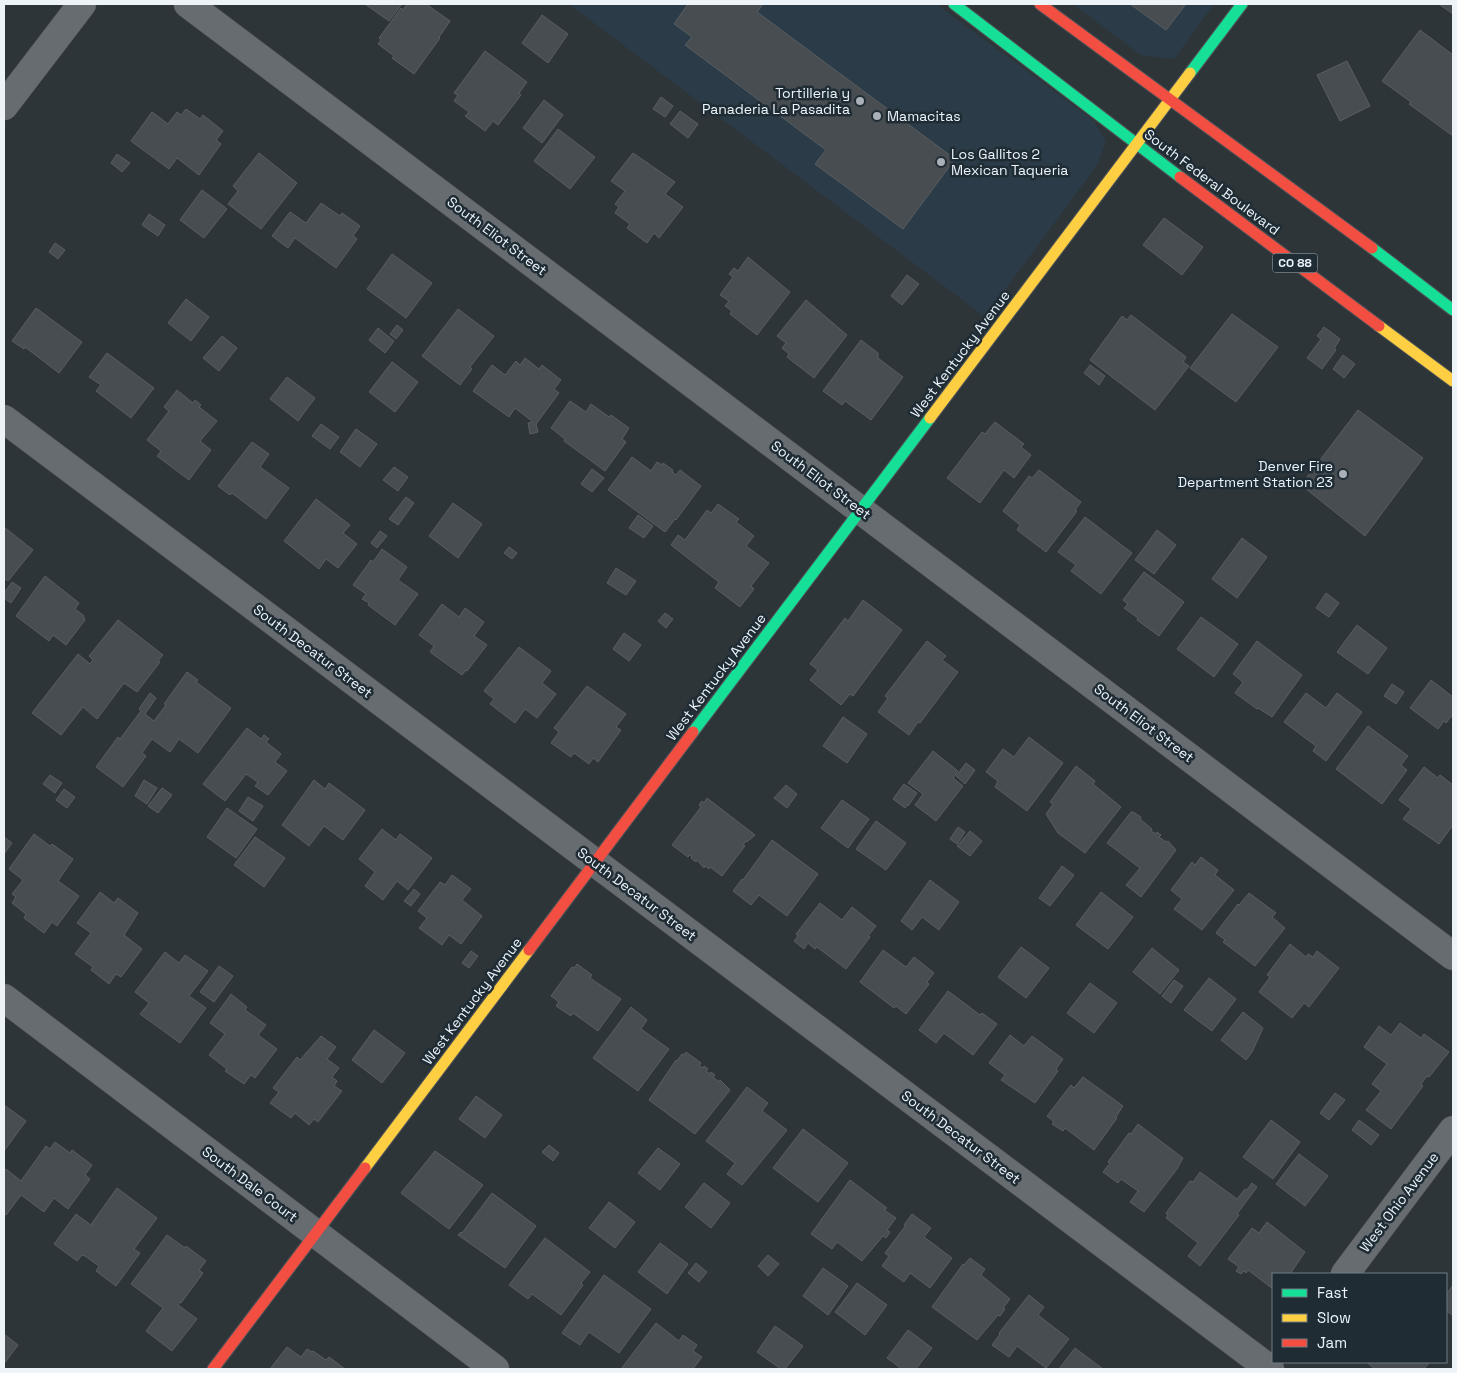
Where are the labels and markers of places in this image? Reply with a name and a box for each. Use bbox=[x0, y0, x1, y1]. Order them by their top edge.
place label: Tortilleria y Panaderia La Pasadita bbox=[702, 84, 850, 118]
marker: Tortilleria y Panaderia La Pasadita bbox=[854, 95, 866, 107]
place label: Mamacitas bbox=[887, 107, 961, 125]
marker: Mamacitas bbox=[871, 110, 883, 122]
place label: Los Gallitos 2 Mexican Taqueria bbox=[951, 145, 1068, 179]
marker: Los Gallitos 2 Mexican Taqueria bbox=[935, 156, 947, 168]
place label: Denver Fire Department Station 23 bbox=[1178, 457, 1333, 491]
marker: Denver Fire Department Station 23 bbox=[1337, 468, 1349, 480]

